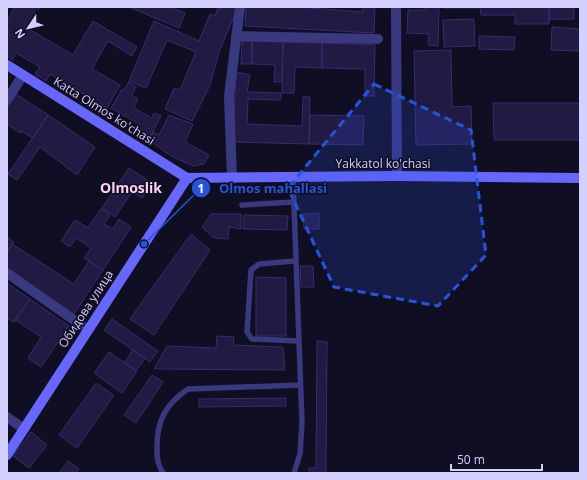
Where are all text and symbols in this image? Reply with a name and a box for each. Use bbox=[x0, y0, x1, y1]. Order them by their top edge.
north arrow bbox=[8, 8, 48, 48]
text: N bbox=[11, 26, 28, 42]
street label: Katta Olmos ko'chasi bbox=[50, 72, 158, 149]
street label: Yakkatol ko'chasi bbox=[336, 155, 430, 172]
callout: Olmos mahallasi bbox=[191, 176, 335, 201]
district label: Olmoslik bbox=[100, 178, 162, 197]
text: Olmos mahallasi bbox=[219, 179, 327, 197]
text: 1 bbox=[198, 180, 204, 197]
street label: Обидова улица bbox=[54, 267, 117, 351]
scale bar bbox=[451, 446, 542, 472]
text: 50 m bbox=[457, 451, 485, 468]

